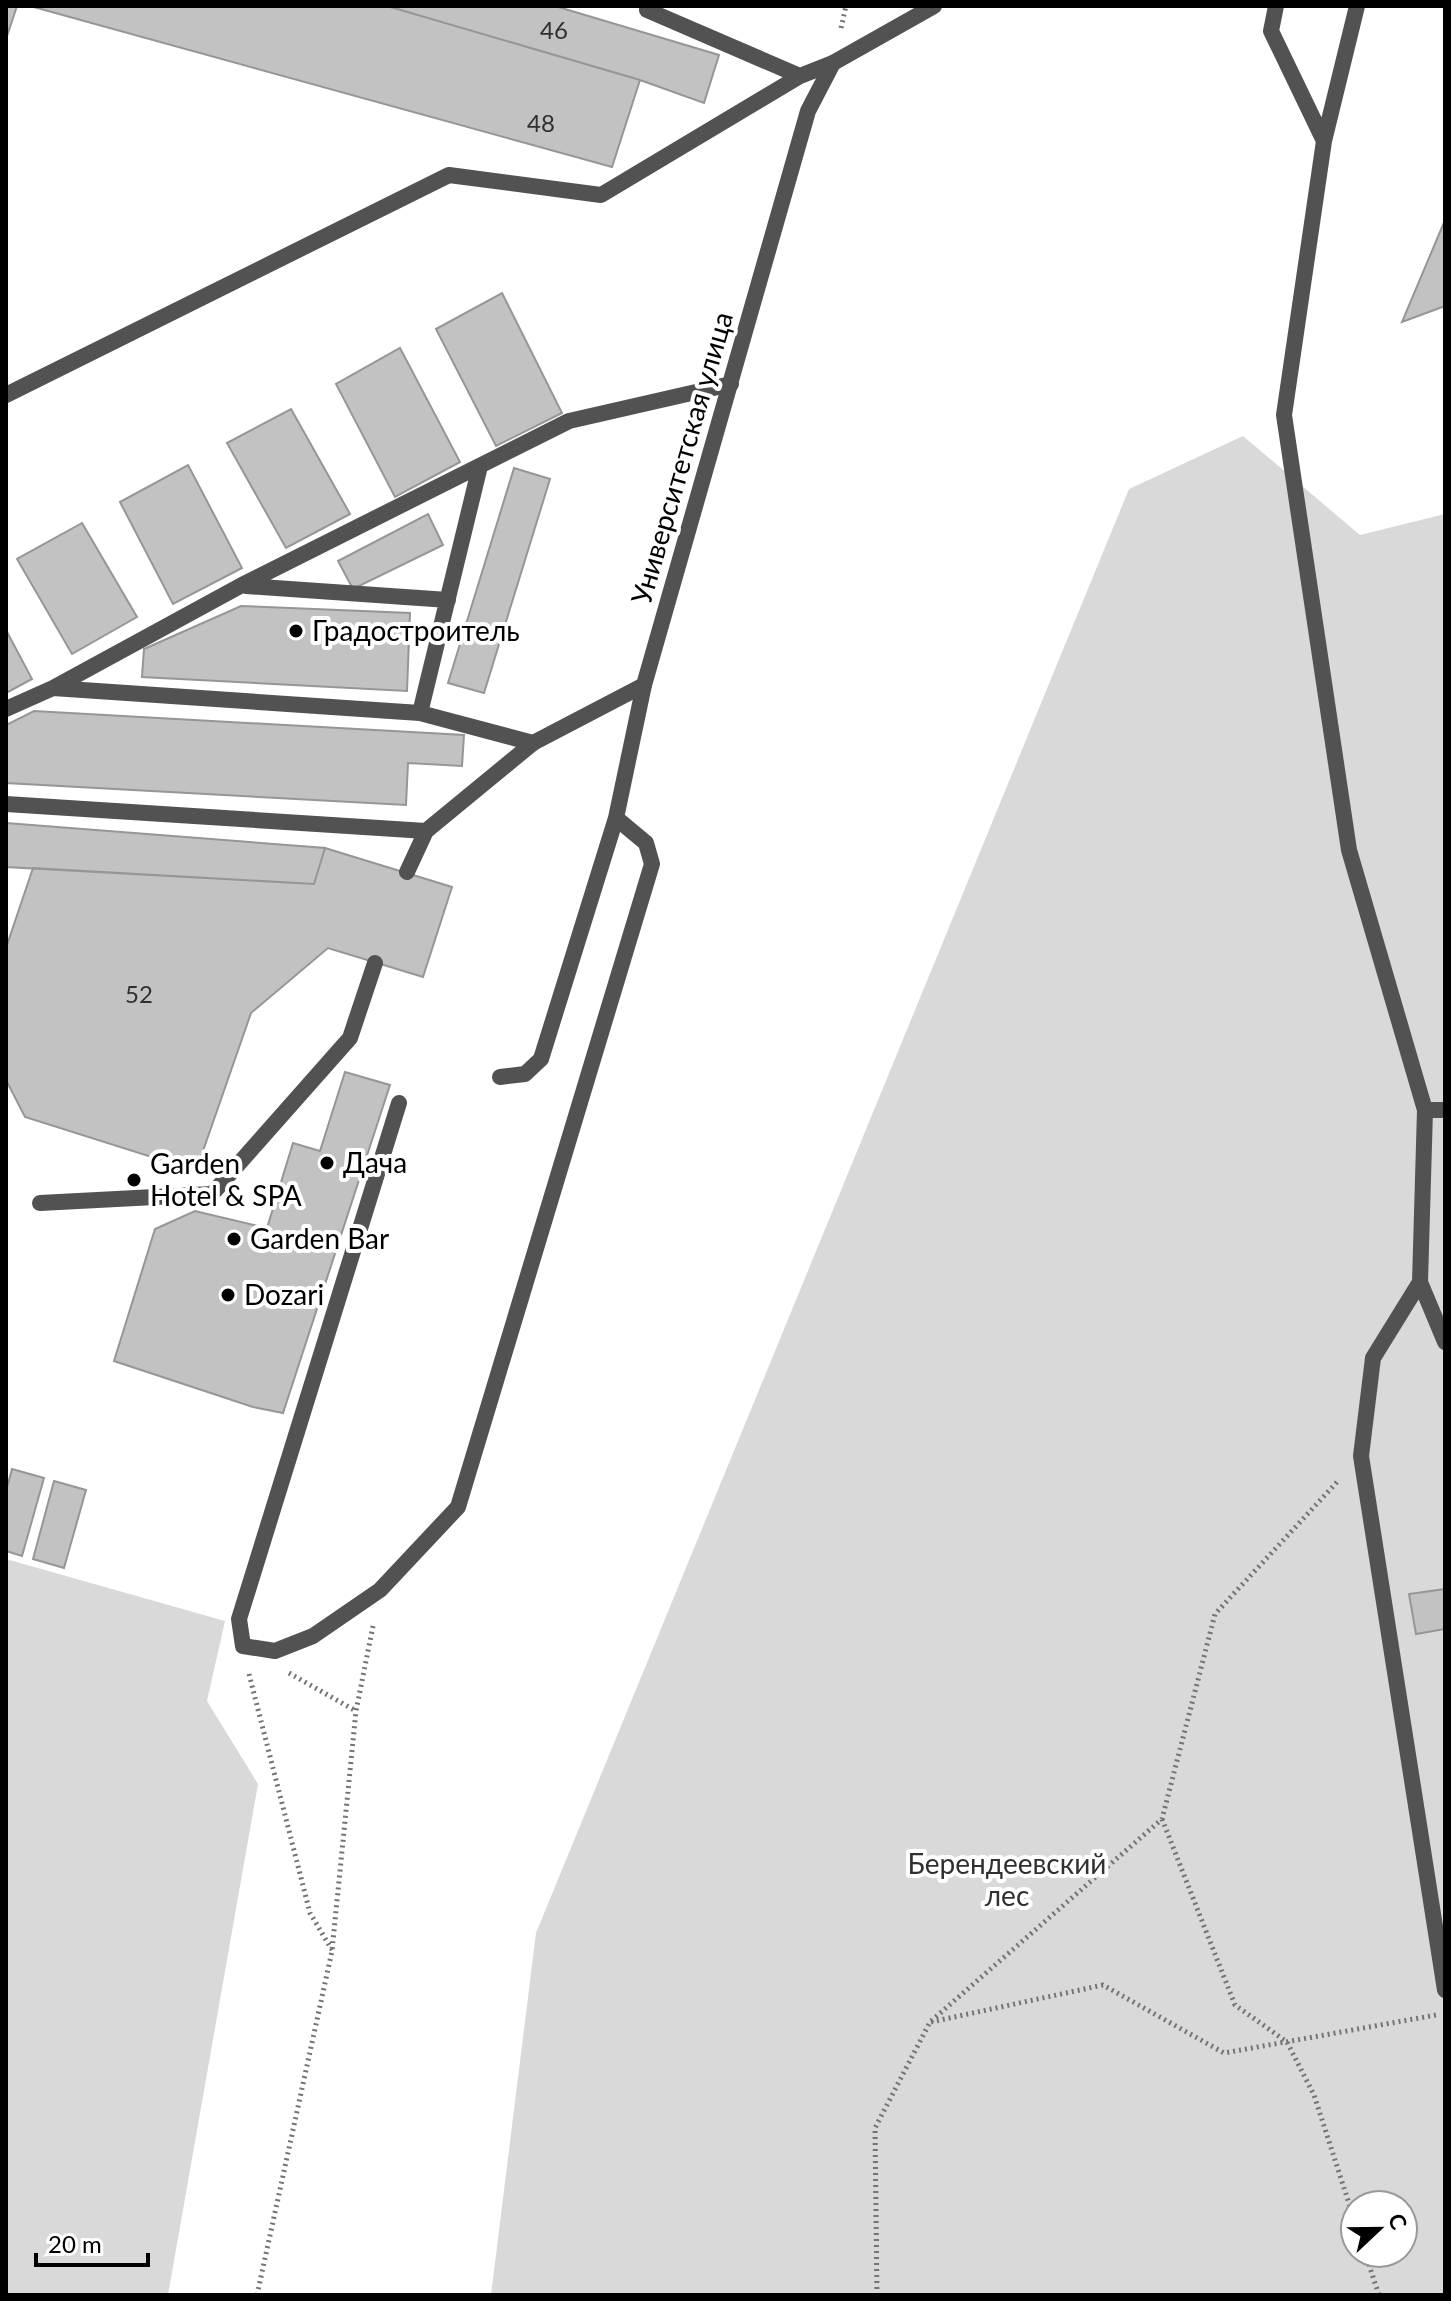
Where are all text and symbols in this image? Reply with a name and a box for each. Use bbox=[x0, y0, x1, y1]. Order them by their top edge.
house number: 46 bbox=[540, 15, 568, 44]
house number: 48 bbox=[527, 108, 555, 137]
street label: Университетская улица bbox=[623, 308, 739, 608]
place label: Градостроитель bbox=[312, 613, 520, 647]
marker: Градостроитель bbox=[287, 622, 305, 640]
house number: 52 bbox=[125, 979, 153, 1008]
place label: Дача bbox=[343, 1145, 407, 1179]
place label: Garden Hotel & SPA bbox=[150, 1146, 302, 1212]
marker: Дача bbox=[318, 1154, 336, 1172]
marker: Garden Hotel & SPA bbox=[125, 1171, 143, 1189]
place label: Garden Bar bbox=[250, 1221, 389, 1255]
marker: Garden Bar bbox=[225, 1230, 243, 1248]
place label: Dozari bbox=[244, 1277, 324, 1311]
marker: Dozari bbox=[219, 1286, 237, 1304]
park label: Берендеевский лес bbox=[908, 1846, 1106, 1912]
north arrow bbox=[1339, 2189, 1419, 2269]
text: С bbox=[1383, 2210, 1413, 2234]
scale bar bbox=[36, 2217, 148, 2267]
text: 20 m bbox=[48, 2229, 102, 2258]

